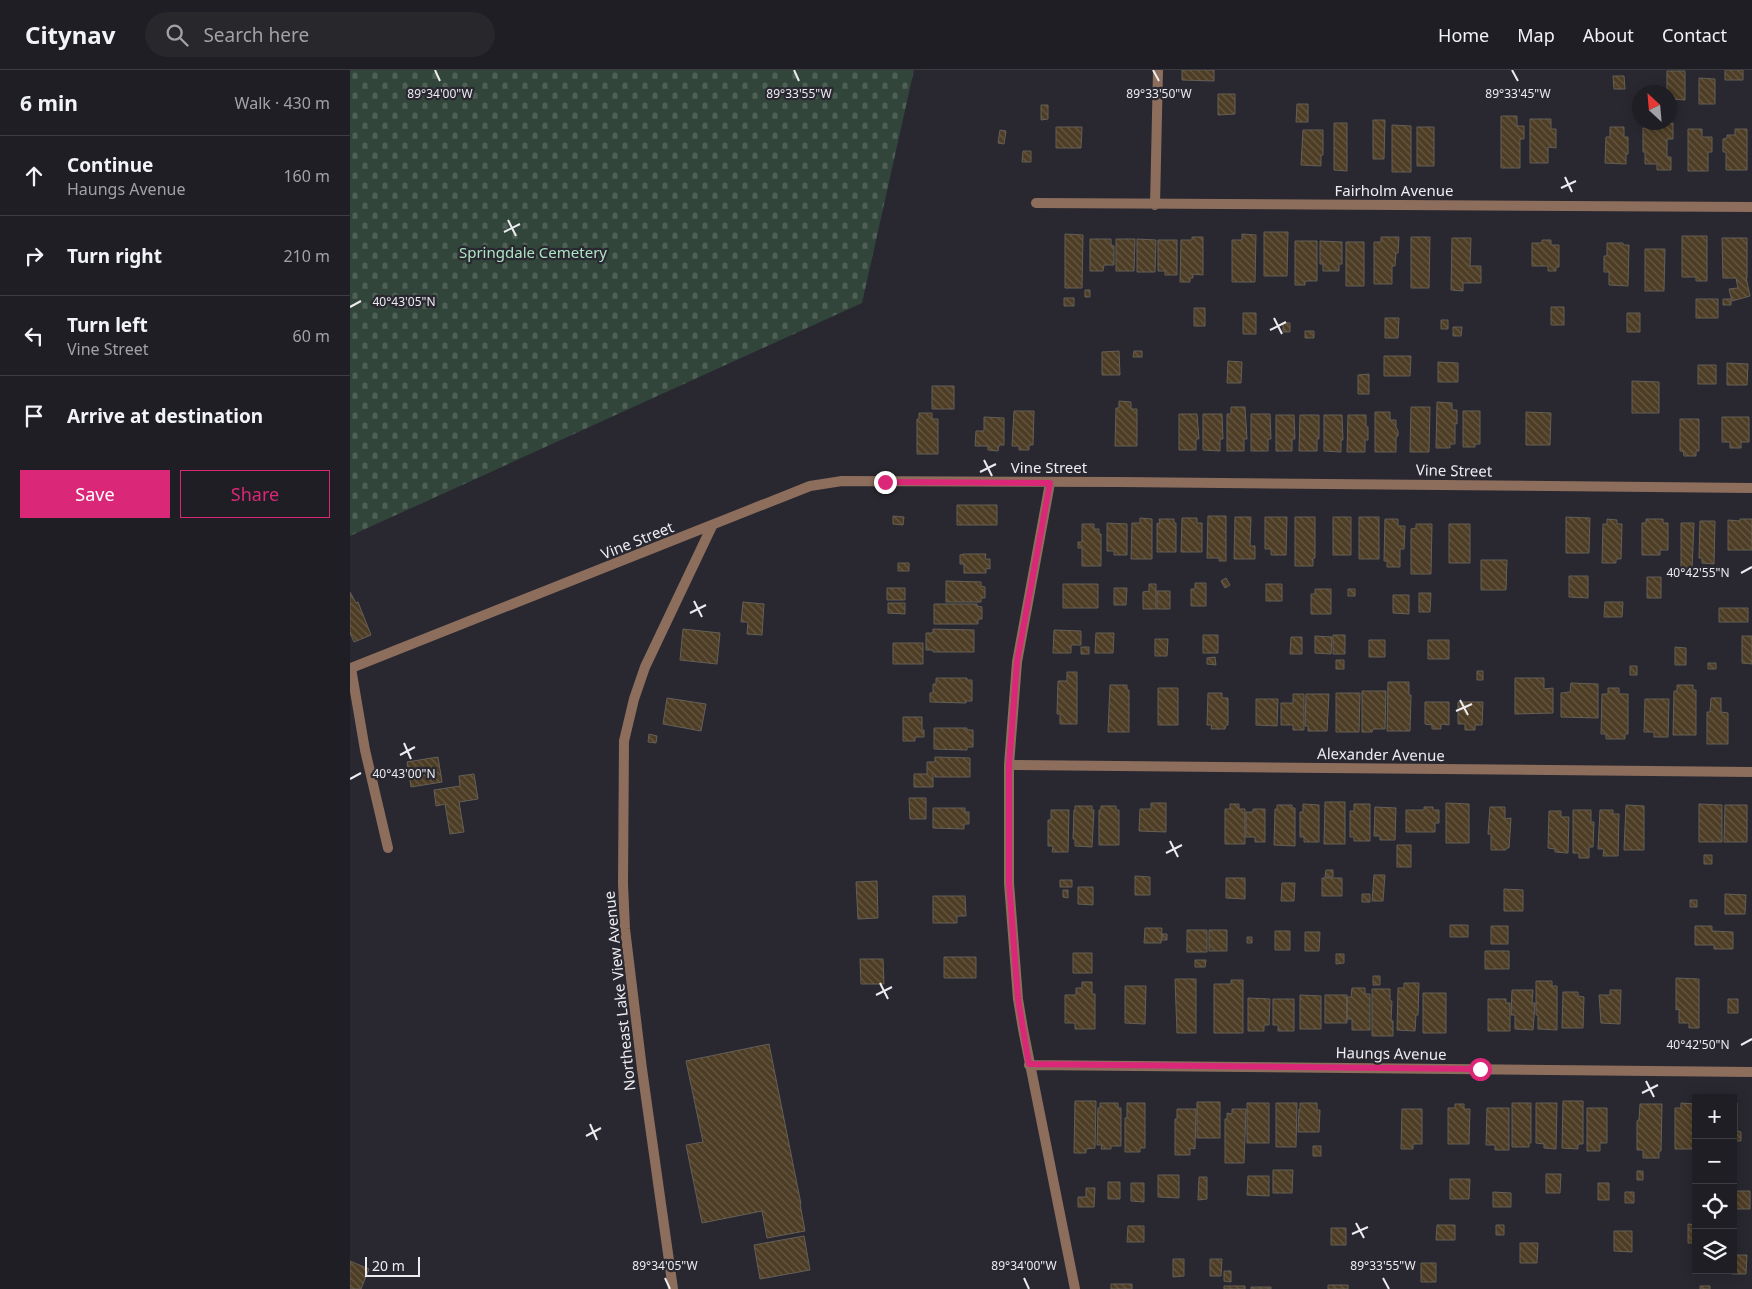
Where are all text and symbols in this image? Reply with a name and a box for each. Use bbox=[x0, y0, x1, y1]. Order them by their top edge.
search box bbox=[145, 12, 495, 57]
text: Citynav bbox=[25, 18, 115, 51]
icon: search bbox=[163, 21, 191, 49]
text: Search here bbox=[203, 22, 309, 48]
text: Home bbox=[1438, 23, 1489, 47]
text: Map bbox=[1517, 23, 1555, 47]
text: About bbox=[1583, 23, 1634, 47]
text: Contact bbox=[1662, 23, 1727, 47]
text: 89°34'00"W bbox=[407, 85, 473, 102]
text: 89°33'55"W bbox=[766, 85, 832, 102]
text: 89°33'50"W bbox=[1126, 85, 1192, 102]
text: 89°33'45"W bbox=[1485, 85, 1551, 102]
north arrow bbox=[1632, 85, 1677, 130]
text: 6 min bbox=[20, 89, 78, 117]
text: Walk · 430 m bbox=[235, 92, 330, 114]
text: Continue bbox=[67, 152, 153, 178]
icon: ahead bbox=[20, 162, 48, 190]
text: 160 m bbox=[283, 165, 330, 187]
text: Haungs Avenue bbox=[67, 178, 185, 200]
street label: Fairholm Avenue bbox=[1334, 180, 1454, 200]
icon: right bbox=[20, 242, 48, 270]
park label: Springdale Cemetery bbox=[459, 242, 607, 262]
text: Turn right bbox=[67, 243, 162, 269]
text: 210 m bbox=[283, 245, 330, 267]
text: 40°43'05"N bbox=[372, 293, 436, 310]
text: Turn left bbox=[67, 312, 148, 338]
icon: left bbox=[20, 322, 48, 350]
text: 60 m bbox=[293, 325, 330, 347]
text: Vine Street bbox=[67, 338, 148, 360]
icon: arrive bbox=[20, 402, 48, 430]
text: Arrive at destination bbox=[67, 403, 263, 429]
street label: Vine Street bbox=[1011, 457, 1088, 477]
street label: Vine Street bbox=[1416, 459, 1493, 481]
button: Save bbox=[20, 470, 170, 518]
button: Share bbox=[180, 470, 330, 518]
route end bbox=[874, 471, 897, 494]
street label: Vine Street bbox=[598, 516, 677, 564]
text: 40°42'55"N bbox=[1666, 564, 1730, 581]
street label: Alexander Avenue bbox=[1317, 743, 1445, 765]
text: 40°43'00"N bbox=[372, 765, 436, 782]
street label: Northeast Lake View Avenue bbox=[599, 890, 639, 1092]
text: 40°42'50"N bbox=[1666, 1036, 1730, 1053]
street label: Haungs Avenue bbox=[1335, 1042, 1447, 1064]
route start bbox=[1469, 1058, 1492, 1081]
map controls bbox=[1692, 1094, 1737, 1274]
button: + bbox=[1692, 1094, 1737, 1139]
button: − bbox=[1692, 1139, 1737, 1184]
button: locate bbox=[1692, 1184, 1737, 1229]
button: layers bbox=[1692, 1229, 1737, 1274]
scale bar bbox=[365, 1254, 420, 1277]
text: 20 m bbox=[372, 1256, 405, 1275]
text: 89°34'05"W bbox=[632, 1257, 698, 1274]
text: 89°34'00"W bbox=[991, 1257, 1057, 1274]
text: 89°33'55"W bbox=[1350, 1257, 1416, 1274]

